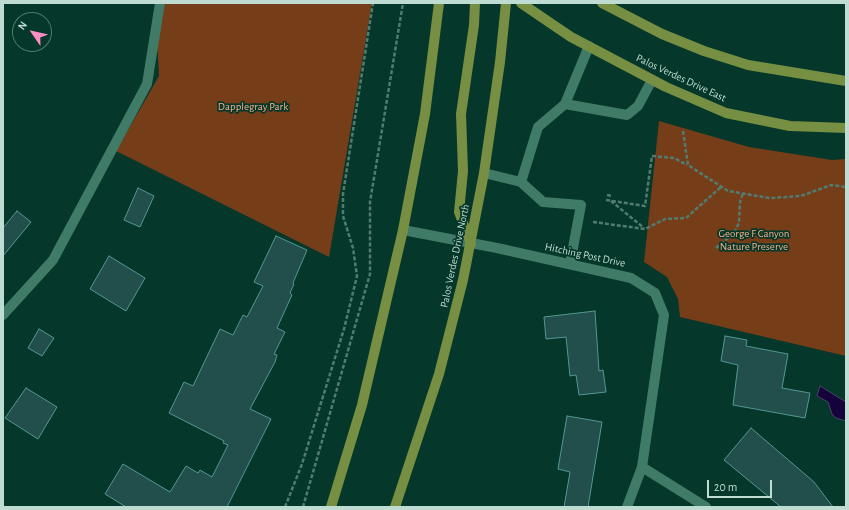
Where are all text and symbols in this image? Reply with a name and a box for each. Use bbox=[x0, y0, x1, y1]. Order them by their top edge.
north arrow bbox=[12, 12, 52, 52]
text: N bbox=[16, 19, 29, 32]
street label: Palos Verdes Drive East bbox=[634, 51, 728, 105]
park label: Dapplegray Park bbox=[218, 100, 288, 114]
street label: Palos Verdes Drive North bbox=[438, 203, 472, 309]
park label: George F Canyon Nature Preserve bbox=[719, 227, 789, 253]
street label: Hitching Post Drive bbox=[544, 240, 626, 270]
scale bar bbox=[709, 472, 774, 498]
text: 20 m bbox=[714, 481, 737, 493]

